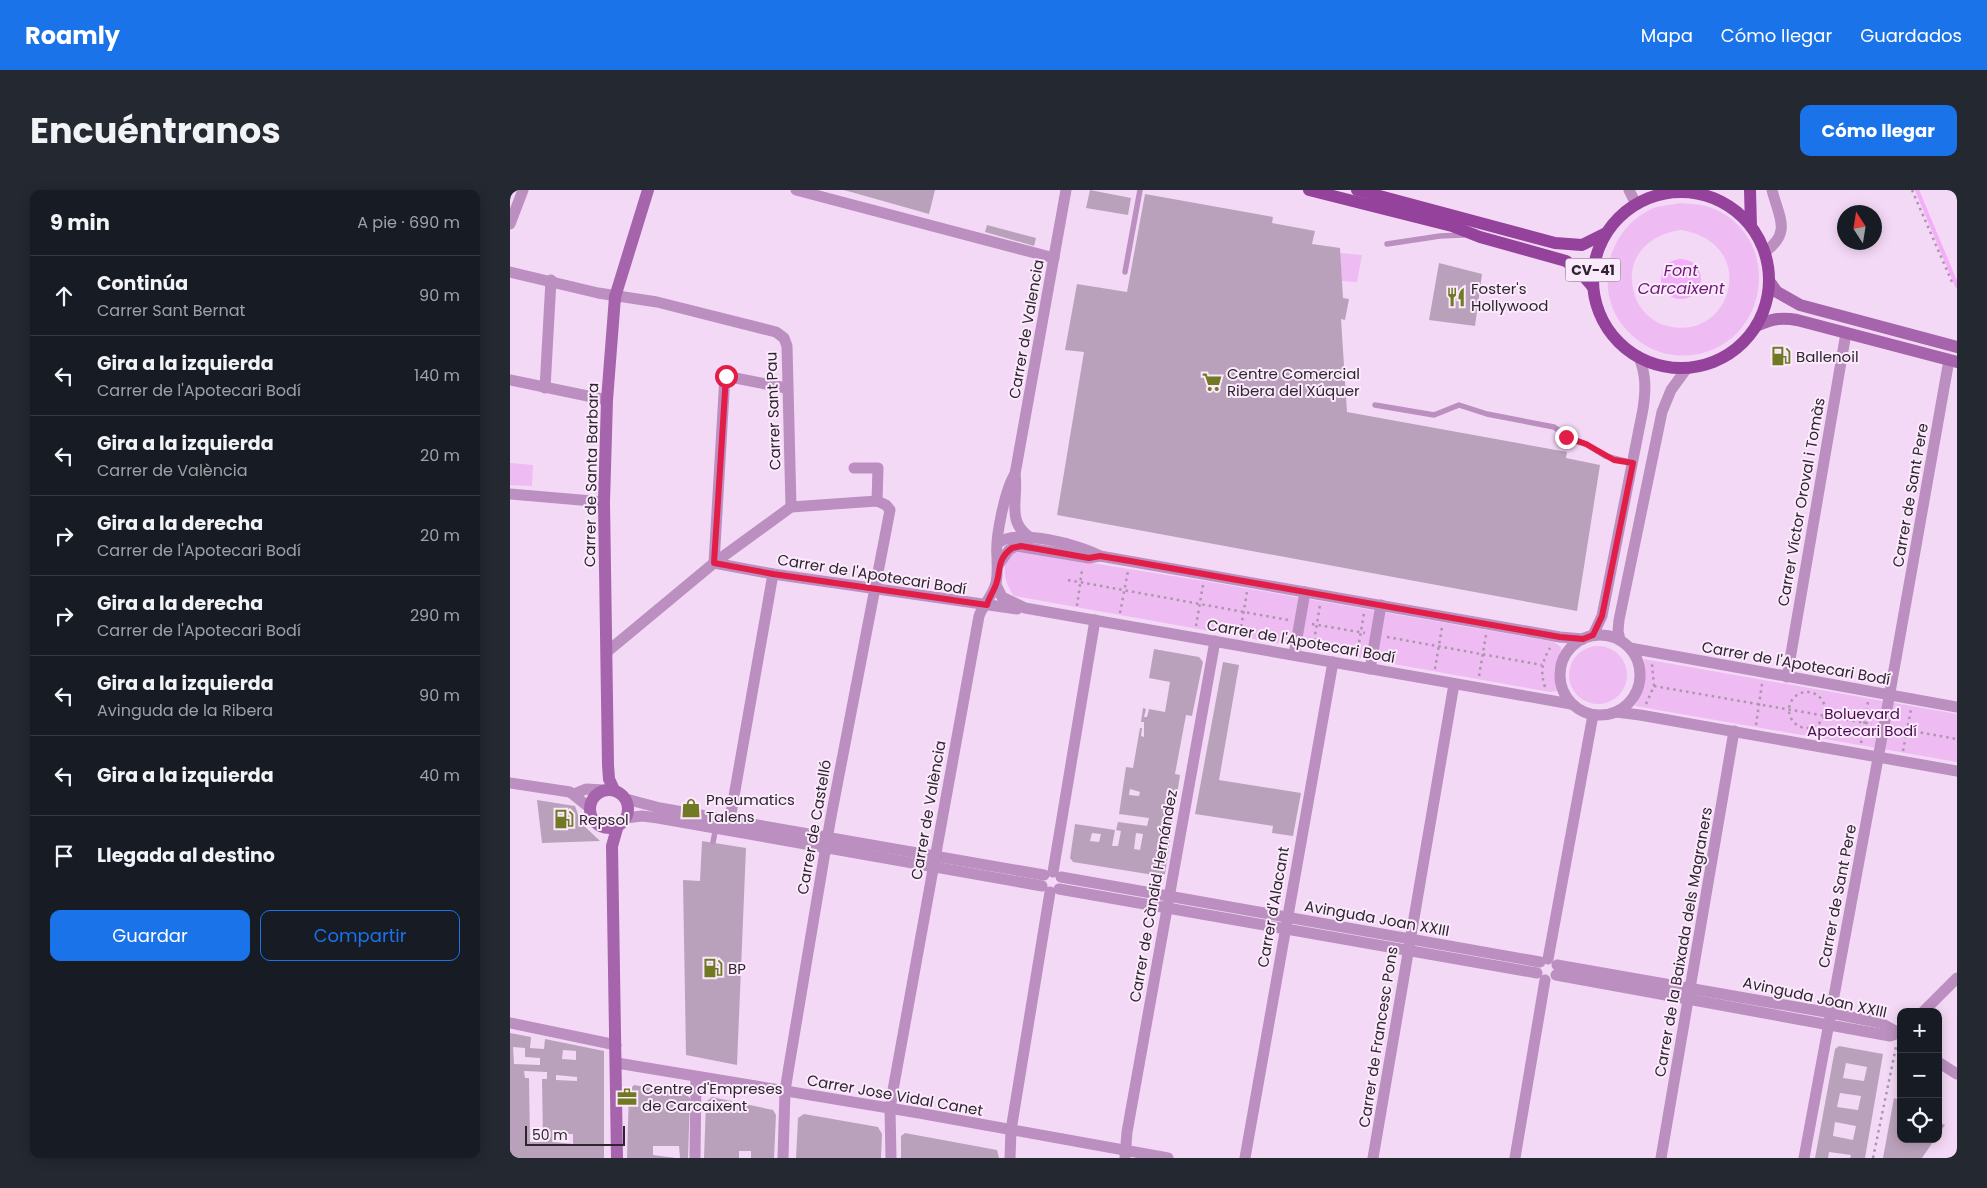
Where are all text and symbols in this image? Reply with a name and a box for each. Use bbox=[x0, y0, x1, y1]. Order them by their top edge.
text: Roamly bbox=[25, 19, 120, 52]
text: Mapa bbox=[1641, 23, 1693, 48]
text: Cómo llegar bbox=[1721, 23, 1832, 48]
text: Guardados bbox=[1860, 23, 1962, 48]
button: Cómo llegar bbox=[1800, 105, 1957, 156]
text: Encuéntranos bbox=[30, 106, 281, 155]
north arrow bbox=[1837, 205, 1882, 250]
text: 9 min bbox=[50, 208, 110, 237]
text: A pie · 690 m bbox=[357, 211, 460, 234]
street label: Carrer de Valencia bbox=[1003, 258, 1049, 400]
road number: CV-41 bbox=[1566, 258, 1620, 282]
water label: Font Carcaixent bbox=[1637, 259, 1726, 300]
text: Continúa bbox=[97, 270, 188, 297]
place label: Foster's Hollywood bbox=[1471, 278, 1548, 316]
icon: ahead bbox=[50, 282, 78, 310]
text: 90 m bbox=[419, 284, 460, 307]
restaurant icon: Foster's Hollywood bbox=[1445, 286, 1467, 308]
text: Carrer Sant Bernat bbox=[97, 299, 245, 322]
fuel station icon: Ballenoil bbox=[1770, 345, 1792, 367]
place label: Ballenoil bbox=[1796, 346, 1859, 367]
text: Gira a la izquierda bbox=[97, 350, 274, 377]
street label: Carrer Sant Pau bbox=[760, 352, 786, 470]
icon: left bbox=[50, 362, 78, 390]
place label: Centre Comercial Ribera del Xúquer bbox=[1227, 363, 1360, 401]
text: 140 m bbox=[414, 364, 460, 387]
route start bbox=[715, 365, 738, 388]
supermarket icon: Centre Comercial Ribera del Xúquer bbox=[1201, 371, 1223, 393]
text: Carrer de l'Apotecari Bodí bbox=[97, 379, 301, 402]
street label: Carrer de Santa Barbara bbox=[579, 383, 603, 567]
street label: Carrer Víctor Oroval i Tomàs bbox=[1772, 396, 1830, 608]
street label: Carrer de Sant Pere bbox=[1887, 421, 1933, 569]
route end bbox=[1555, 426, 1578, 449]
text: Gira a la izquierda bbox=[97, 430, 274, 457]
icon: left bbox=[50, 442, 78, 470]
text: 20 m bbox=[420, 444, 460, 467]
text: Carrer de València bbox=[97, 459, 247, 482]
text: Gira a la derecha bbox=[97, 510, 263, 537]
icon: right bbox=[50, 522, 78, 550]
text: 20 m bbox=[420, 524, 460, 547]
text: Carrer de l'Apotecari Bodí bbox=[97, 539, 301, 562]
street label: Carrer de l'Apotecari Bodí bbox=[776, 549, 968, 599]
text: Gira a la derecha bbox=[97, 590, 263, 617]
icon: right bbox=[50, 602, 78, 630]
text: 290 m bbox=[410, 604, 460, 627]
street label: Carrer de l'Apotecari Bodí bbox=[1205, 614, 1397, 668]
text: Carrer de l'Apotecari Bodí bbox=[97, 619, 301, 642]
street label: Carrer de l'Apotecari Bodí bbox=[1700, 636, 1892, 690]
text: Gira a la izquierda bbox=[97, 670, 274, 697]
icon: left bbox=[50, 682, 78, 710]
text: 90 m bbox=[419, 684, 460, 707]
text: Avinguda de la Ribera bbox=[97, 699, 273, 722]
park label: Boluevard Apotecari Bodí bbox=[1807, 703, 1917, 741]
street label: Carrer de València bbox=[905, 739, 951, 881]
street label: Carrer de Castelló bbox=[792, 758, 836, 896]
icon: left bbox=[50, 762, 78, 790]
text: Gira a la izquierda bbox=[97, 762, 274, 789]
text: 40 m bbox=[419, 764, 460, 787]
street label: Carrer de Càndid Hernández bbox=[1124, 788, 1182, 1004]
place label: Pneumatics Talens bbox=[706, 789, 795, 827]
shop icon: Pneumatics Talens bbox=[680, 797, 702, 819]
street label: Carrer de la Baixada dels Magraners bbox=[1649, 805, 1717, 1079]
fuel station icon: Repsol bbox=[553, 808, 575, 830]
place label: Repsol bbox=[579, 809, 629, 830]
street label: Carrer de Sant Pere bbox=[1813, 822, 1861, 970]
icon: arrive bbox=[50, 842, 78, 870]
text: Llegada al destino bbox=[97, 842, 275, 869]
street label: Carrer d'Alacant bbox=[1252, 845, 1294, 969]
street label: Avinguda Joan XXIII bbox=[1303, 895, 1451, 941]
button: Guardar bbox=[50, 910, 250, 961]
button: Compartir bbox=[260, 910, 460, 961]
street label: Carrer de Francesc Pons bbox=[1353, 945, 1403, 1129]
fuel station icon: BP bbox=[702, 957, 724, 979]
place label: BP bbox=[728, 958, 746, 979]
street label: Avinguda Joan XXIII bbox=[1741, 971, 1889, 1023]
map controls bbox=[1897, 1008, 1942, 1143]
button: + bbox=[1897, 1008, 1942, 1053]
button: − bbox=[1897, 1053, 1942, 1098]
street label: Carrer Jose Vidal Canet bbox=[805, 1069, 985, 1121]
place label: Centre d'Empreses de Carcaixent bbox=[642, 1078, 783, 1116]
office icon: Centre d'Empreses de Carcaixent bbox=[616, 1086, 638, 1108]
button: locate bbox=[1897, 1098, 1942, 1143]
scale bar bbox=[525, 1123, 625, 1146]
text: 50 m bbox=[532, 1125, 568, 1145]

